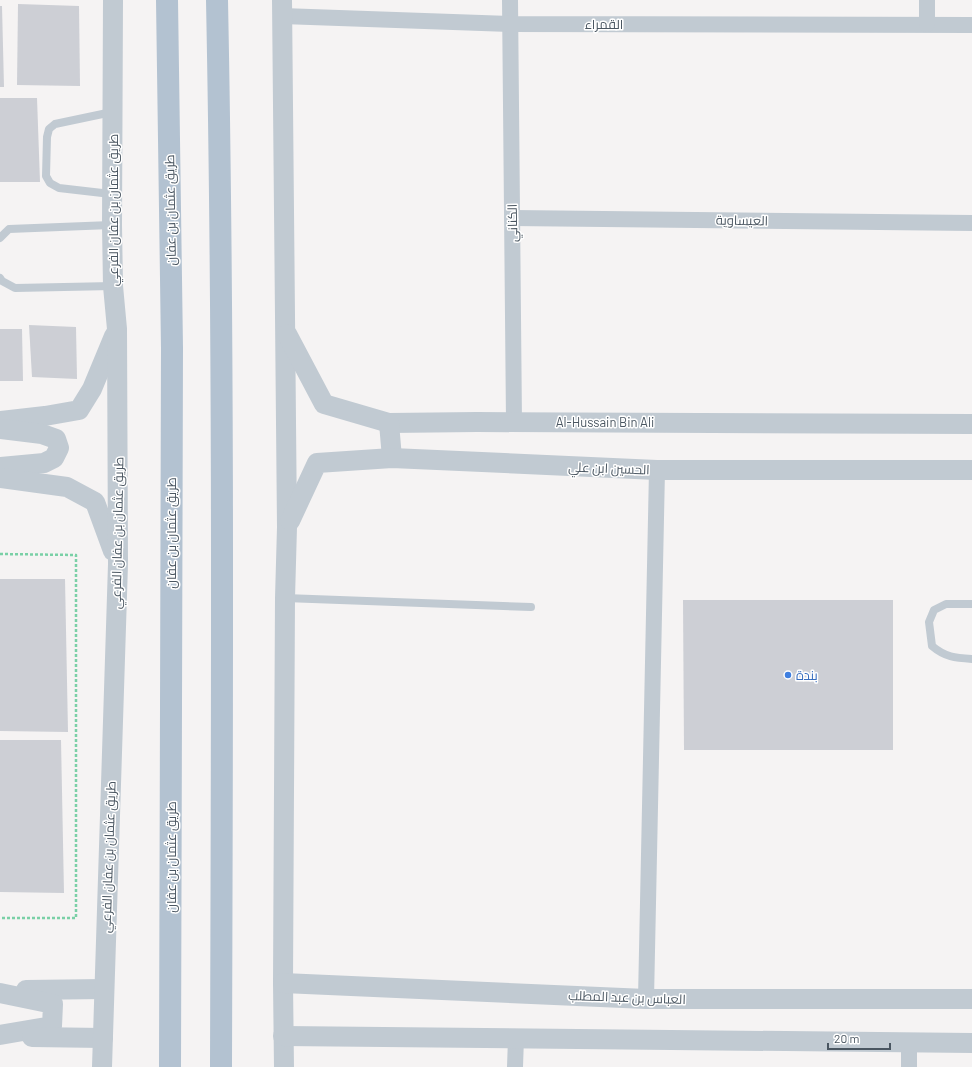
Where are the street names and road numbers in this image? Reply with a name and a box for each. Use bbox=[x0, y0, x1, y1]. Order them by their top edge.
street label: القمراء bbox=[585, 16, 623, 32]
street label: طريق عثمان بن عفان الفرعي bbox=[105, 134, 124, 286]
street label: طريق عثمان بن عفان bbox=[161, 154, 179, 266]
street label: الكناني bbox=[504, 204, 523, 242]
street label: العيساوية bbox=[716, 212, 768, 228]
street label: Al-Hussain Bin Ali bbox=[556, 414, 654, 430]
street label: طريق عثمان بن عفان الفرعي bbox=[108, 457, 129, 609]
street label: الحسين ابن علي bbox=[568, 459, 650, 480]
street label: طريق عثمان بن عفان bbox=[163, 477, 179, 589]
street label: طريق عثمان بن عفان الفرعي bbox=[97, 781, 122, 934]
street label: طريق عثمان بن عفان bbox=[163, 801, 179, 913]
street label: العباس بن عبد المطلب bbox=[568, 987, 686, 1007]

